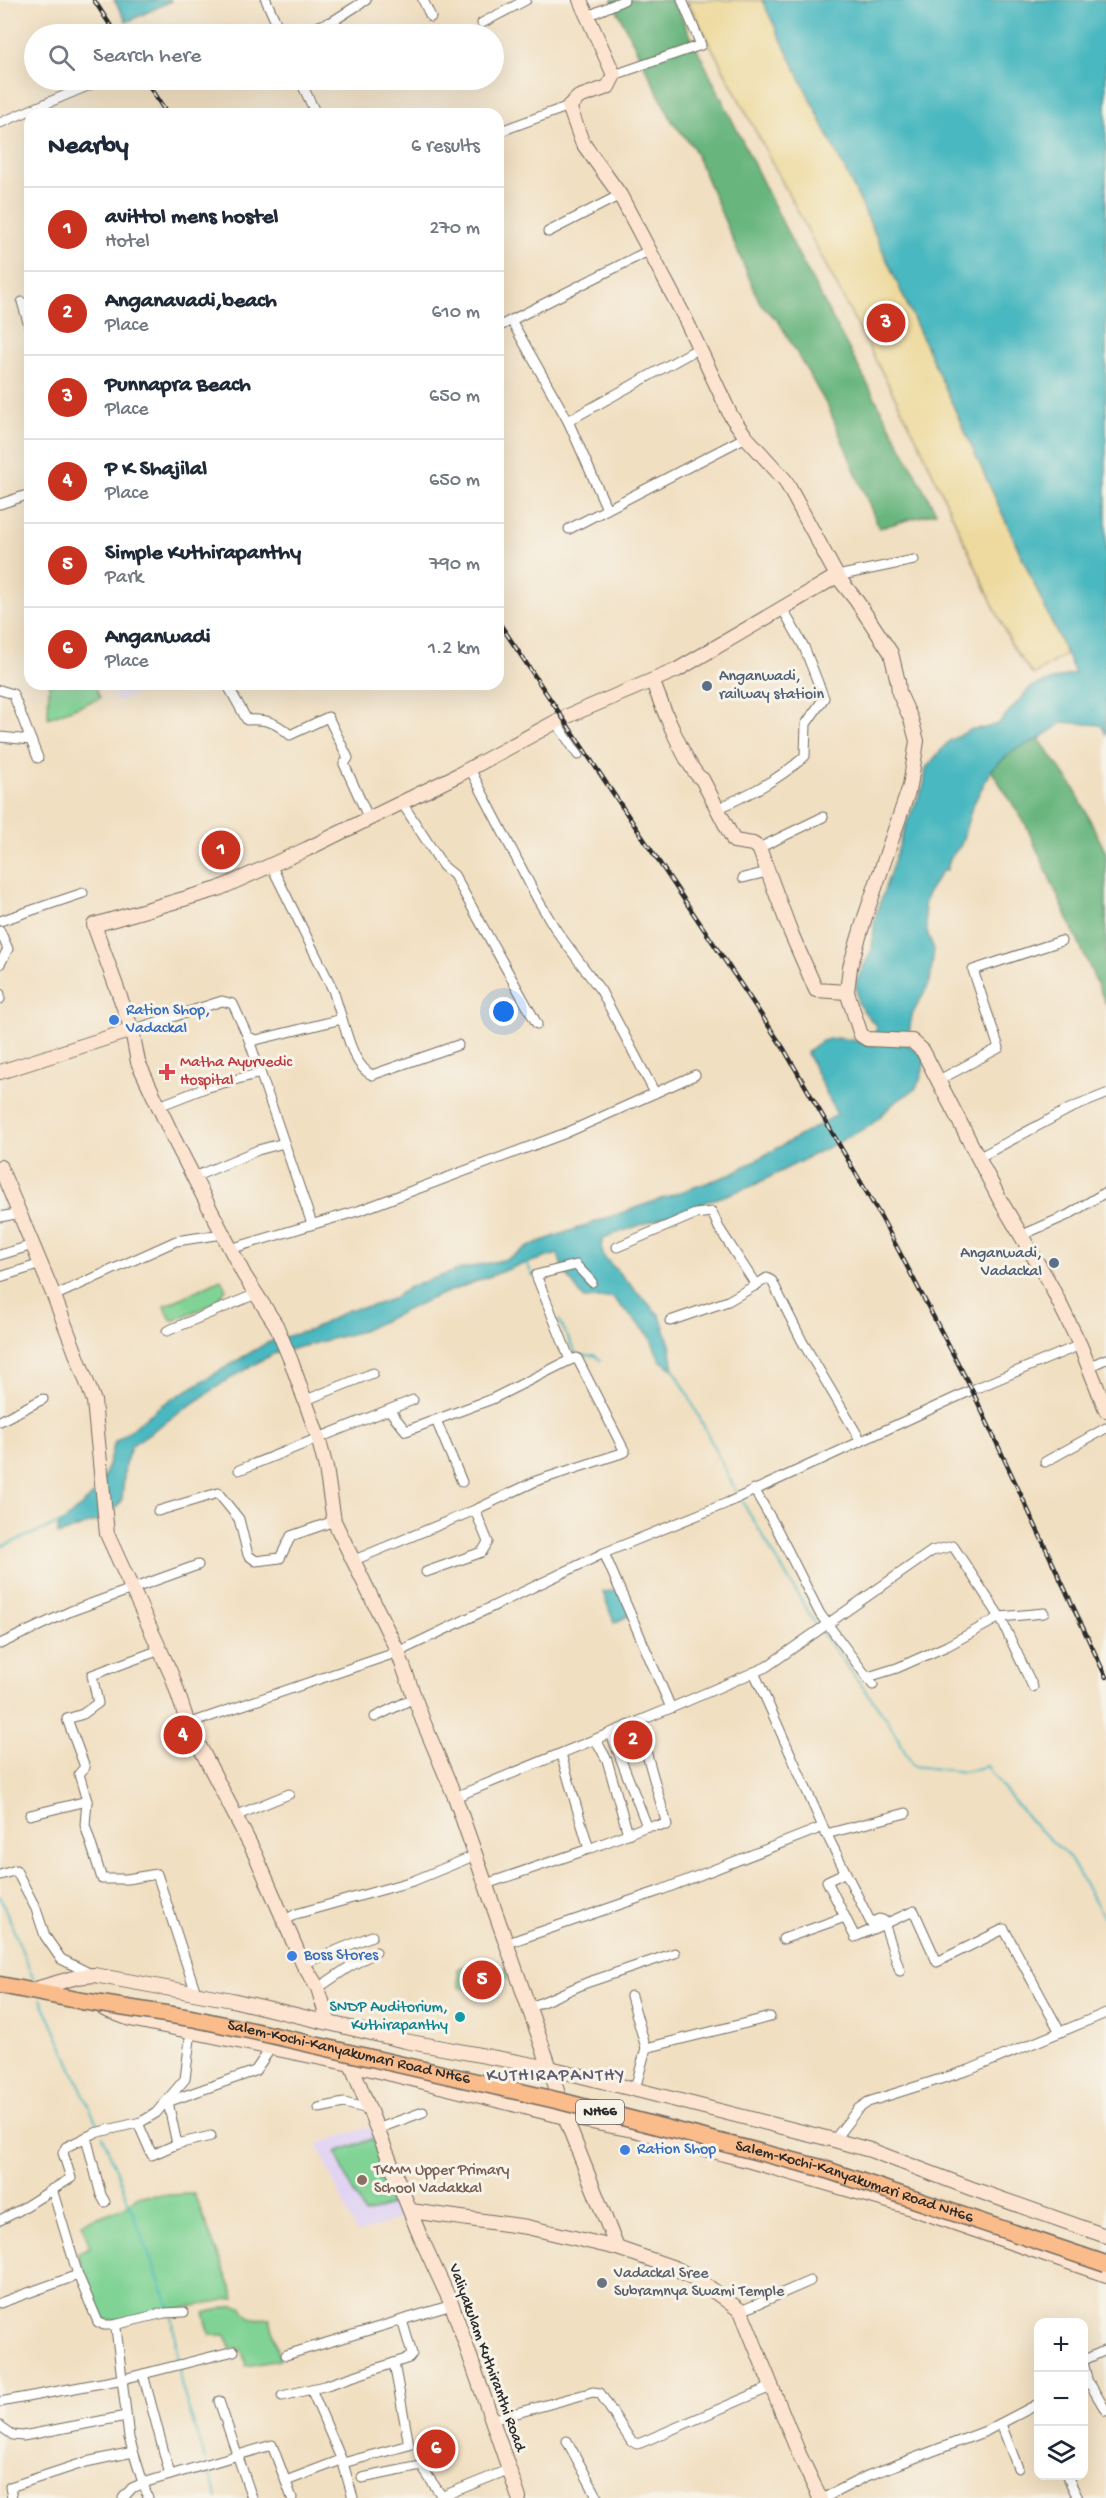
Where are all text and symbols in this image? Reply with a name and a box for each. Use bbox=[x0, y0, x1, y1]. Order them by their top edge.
search box bbox=[24, 24, 504, 90]
icon: search bbox=[45, 41, 78, 74]
text: Search here bbox=[93, 44, 201, 70]
text: Nearby bbox=[48, 132, 129, 163]
text: 6 results bbox=[411, 136, 480, 159]
text: avittol mens hostel bbox=[105, 205, 278, 231]
text: 1 bbox=[63, 218, 72, 241]
text: 270 m bbox=[430, 218, 480, 241]
text: Hotel bbox=[105, 231, 150, 254]
text: Anganavadi,beach bbox=[105, 289, 277, 315]
pin: 3 bbox=[866, 300, 906, 346]
text: 2 bbox=[63, 302, 72, 325]
text: 610 m bbox=[431, 302, 480, 325]
text: Place bbox=[105, 315, 149, 338]
text: Punnapra Beach bbox=[105, 373, 251, 399]
text: 3 bbox=[62, 386, 73, 409]
text: 650 m bbox=[429, 386, 480, 409]
text: Place bbox=[105, 399, 149, 422]
text: P K Shajilal bbox=[105, 457, 207, 483]
text: 4 bbox=[63, 470, 72, 493]
text: 650 m bbox=[429, 470, 480, 493]
text: Place bbox=[105, 483, 149, 506]
text: Simple Kuthirapanthy bbox=[105, 541, 301, 567]
text: 5 bbox=[62, 554, 73, 577]
text: 790 m bbox=[429, 554, 480, 577]
text: Park bbox=[105, 567, 143, 590]
text: Anganwadi bbox=[105, 625, 211, 651]
text: 6 bbox=[62, 638, 73, 661]
text: 1.2 km bbox=[428, 638, 480, 661]
text: Place bbox=[105, 651, 149, 674]
place label: Anganwadi, railway statioin bbox=[719, 668, 825, 705]
marker: Anganwadi, railway statioin bbox=[700, 679, 714, 693]
pin: 1 bbox=[202, 828, 240, 872]
your location bbox=[489, 997, 518, 1026]
place label: Ration Shop, Vadackal bbox=[125, 1002, 210, 1039]
marker: Ration Shop, Vadackal bbox=[107, 1013, 121, 1027]
place label: Matha Ayurvedic Hospital bbox=[180, 1054, 292, 1091]
marker: Matha Ayurvedic Hospital bbox=[158, 1063, 176, 1081]
place label: Anganwadi, Vadackal bbox=[960, 1245, 1042, 1282]
marker: Anganwadi, Vadackal bbox=[1047, 1256, 1061, 1270]
pin: 4 bbox=[164, 1712, 202, 1758]
pin: 2 bbox=[614, 1718, 652, 1762]
place label: Boss Stores bbox=[303, 1947, 379, 1966]
marker: Boss Stores bbox=[285, 1949, 299, 1963]
pin: 5 bbox=[462, 1958, 502, 2002]
place label: SNDP Auditorium, Kuthirapanthy bbox=[329, 1999, 448, 2036]
marker: SNDP Auditorium, Kuthirapanthy bbox=[453, 2010, 467, 2024]
street label: Salem-Kochi-Kanyakumari Road NH66 bbox=[226, 2016, 473, 2090]
district label: KUTHIRAPANTHY bbox=[486, 2066, 626, 2087]
road number: NH66 bbox=[576, 2100, 624, 2124]
street label: Salem-Kochi-Kanyakumari Road NH66 bbox=[733, 2137, 977, 2228]
place label: Ration Shop bbox=[637, 2141, 716, 2160]
marker: Ration Shop bbox=[618, 2143, 632, 2157]
place label: TKMM Upper Primary School Vadakkal bbox=[373, 2162, 510, 2199]
marker: TKMM Upper Primary School Vadakkal bbox=[355, 2173, 369, 2187]
street label: Valiyakulam Kuthiranthi Road bbox=[443, 2261, 529, 2456]
place label: Vadackal Sree Subramnya Swami Temple bbox=[613, 2265, 785, 2302]
marker: Vadackal Sree Subramnya Swami Temple bbox=[595, 2276, 609, 2290]
map controls bbox=[1034, 2318, 1088, 2480]
button: + bbox=[1034, 2318, 1088, 2372]
button: − bbox=[1034, 2372, 1088, 2426]
pin: 6 bbox=[416, 2426, 456, 2472]
button: layers bbox=[1034, 2426, 1088, 2480]

